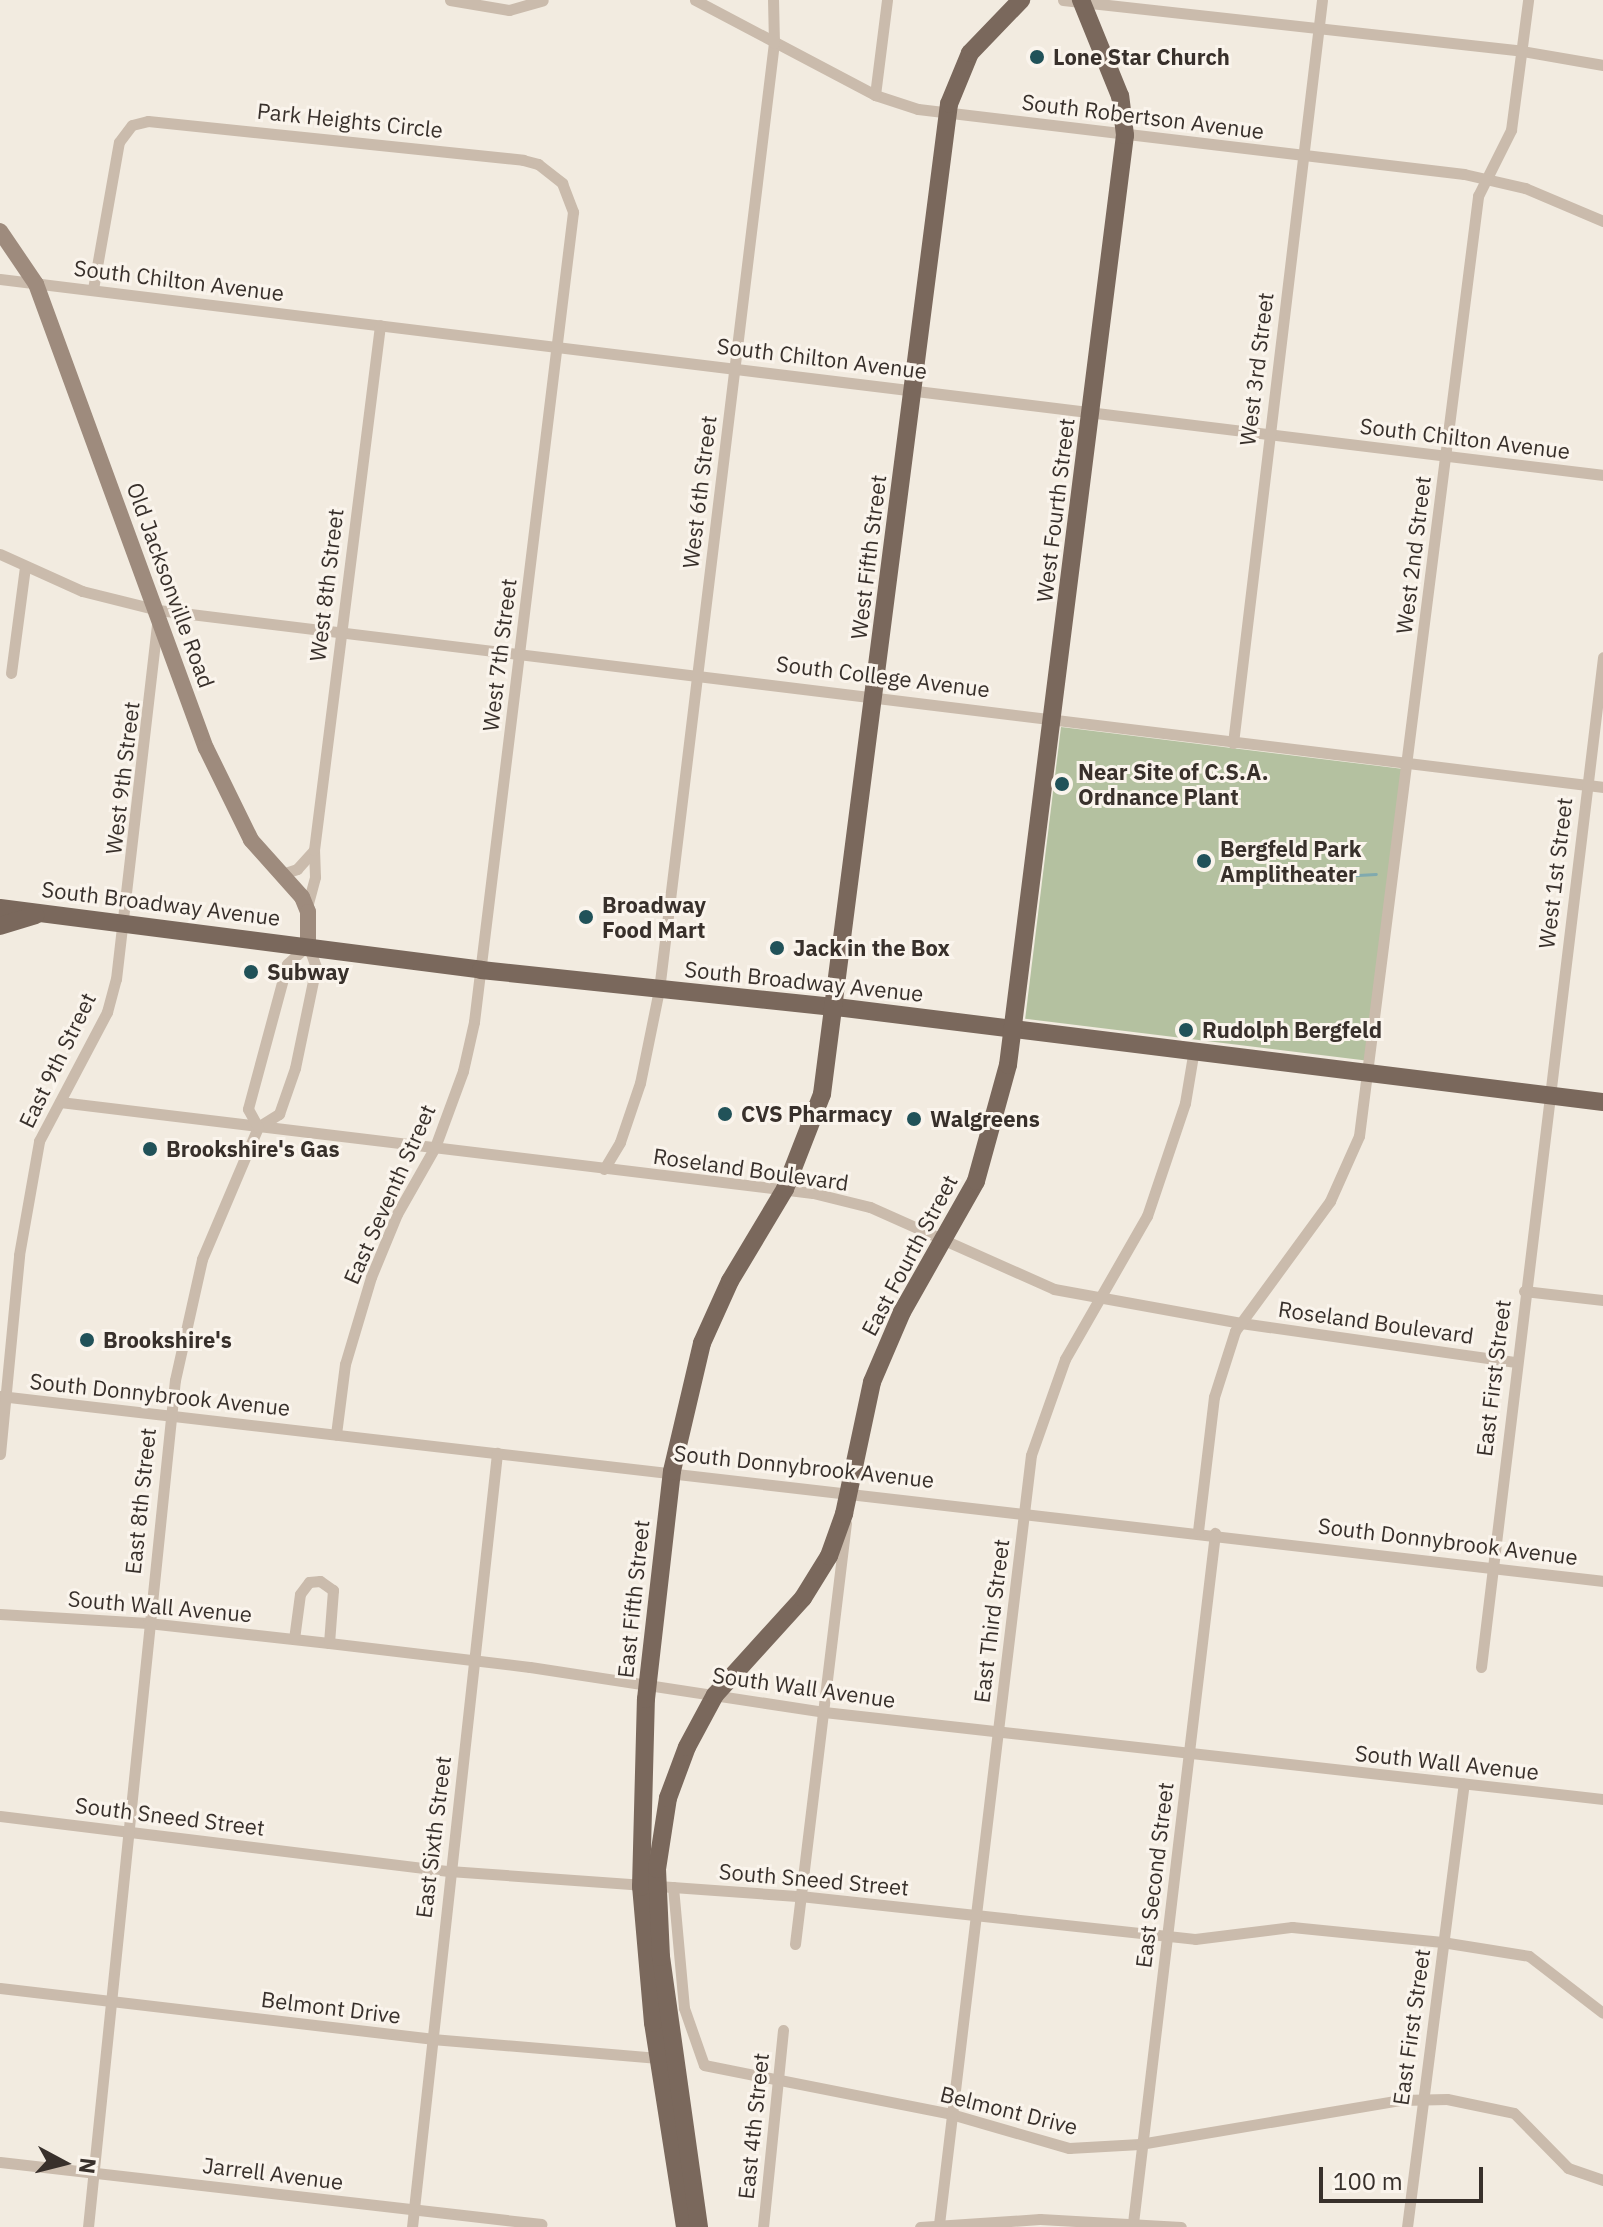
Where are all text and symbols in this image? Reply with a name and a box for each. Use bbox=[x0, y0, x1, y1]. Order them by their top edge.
place label: Lone Star Church bbox=[1053, 44, 1230, 70]
marker: Lone Star Church bbox=[1028, 48, 1046, 66]
street label: South Robertson Avenue bbox=[1020, 88, 1266, 144]
street label: Park Heights Circle bbox=[256, 97, 444, 143]
street label: South Chilton Avenue bbox=[72, 254, 286, 306]
street label: West 3rd Street bbox=[1233, 291, 1279, 447]
street label: South Chilton Avenue bbox=[715, 332, 929, 384]
street label: South Chilton Avenue bbox=[1358, 412, 1572, 464]
street label: West 6th Street bbox=[677, 414, 721, 570]
street label: West Fourth Street bbox=[1031, 416, 1079, 604]
street label: West Fifth Street bbox=[845, 473, 891, 641]
street label: West 2nd Street bbox=[1390, 475, 1436, 635]
street label: Old Jacksonville Road bbox=[122, 479, 220, 691]
street label: West 8th Street bbox=[304, 507, 348, 663]
street label: West 7th Street bbox=[477, 577, 521, 733]
street label: South College Avenue bbox=[775, 650, 991, 702]
street label: West 9th Street bbox=[100, 700, 144, 856]
place label: Near Site of C.S.A. Ordnance Plant bbox=[1078, 758, 1269, 810]
marker: Near Site of C.S.A. Ordnance Plant bbox=[1053, 775, 1071, 793]
street label: West 1st Street bbox=[1533, 796, 1577, 950]
place label: Bergfeld Park Amplitheater bbox=[1220, 835, 1361, 886]
marker: Bergfeld Park Amplitheater bbox=[1195, 852, 1213, 870]
street label: South Broadway Avenue bbox=[40, 875, 282, 931]
place label: Broadway Food Mart bbox=[602, 891, 706, 942]
marker: Broadway Food Mart bbox=[577, 908, 595, 926]
place label: Jack in the Box bbox=[793, 935, 950, 961]
marker: Jack in the Box bbox=[768, 939, 786, 957]
street label: South Broadway Avenue bbox=[683, 955, 925, 1007]
place label: Subway bbox=[267, 959, 349, 985]
marker: Subway bbox=[242, 963, 260, 981]
street label: East 9th Street bbox=[13, 988, 101, 1132]
place label: Rudolph Bergfeld bbox=[1202, 1017, 1382, 1043]
marker: Rudolph Bergfeld bbox=[1177, 1021, 1195, 1039]
street label: East Seventh Street bbox=[338, 1100, 440, 1288]
place label: CVS Pharmacy bbox=[741, 1101, 892, 1127]
marker: CVS Pharmacy bbox=[716, 1105, 734, 1123]
place label: Walgreens bbox=[930, 1106, 1040, 1132]
marker: Walgreens bbox=[905, 1110, 923, 1128]
place label: Brookshire's Gas bbox=[166, 1136, 340, 1162]
marker: Brookshire's Gas bbox=[141, 1140, 159, 1158]
street label: Roseland Boulevard bbox=[652, 1142, 850, 1196]
street label: East Fourth Street bbox=[855, 1170, 963, 1340]
street label: Roseland Boulevard bbox=[1277, 1295, 1475, 1349]
street label: East First Street bbox=[1470, 1298, 1516, 1458]
place label: Brookshire's bbox=[103, 1327, 232, 1353]
marker: Brookshire's bbox=[78, 1331, 96, 1349]
street label: South Donnybrook Avenue bbox=[29, 1367, 291, 1421]
street label: East 8th Street bbox=[119, 1427, 161, 1575]
street label: South Donnybrook Avenue bbox=[673, 1439, 935, 1493]
street label: South Donnybrook Avenue bbox=[1317, 1512, 1579, 1570]
street label: East Fifth Street bbox=[612, 1519, 654, 1679]
street label: East Third Street bbox=[968, 1538, 1014, 1704]
street label: South Wall Avenue bbox=[67, 1585, 253, 1627]
street label: South Wall Avenue bbox=[711, 1661, 897, 1713]
street label: South Wall Avenue bbox=[1354, 1739, 1540, 1785]
street label: East Sixth Street bbox=[410, 1754, 456, 1920]
street label: East Second Street bbox=[1130, 1781, 1178, 1969]
street label: South Sneed Street bbox=[74, 1791, 266, 1841]
street label: South Sneed Street bbox=[718, 1858, 910, 1900]
street label: East First Street bbox=[1387, 1947, 1435, 2107]
street label: Belmont Drive bbox=[260, 1985, 402, 2029]
street label: East 4th Street bbox=[732, 2052, 774, 2200]
street label: Belmont Drive bbox=[938, 2080, 1080, 2140]
north arrow bbox=[24, 2123, 104, 2203]
street label: Jarrell Avenue bbox=[201, 2151, 345, 2195]
scale bar bbox=[1323, 2151, 1487, 2201]
text: N bbox=[73, 2156, 104, 2176]
text: 100 m bbox=[1333, 2165, 1403, 2197]

